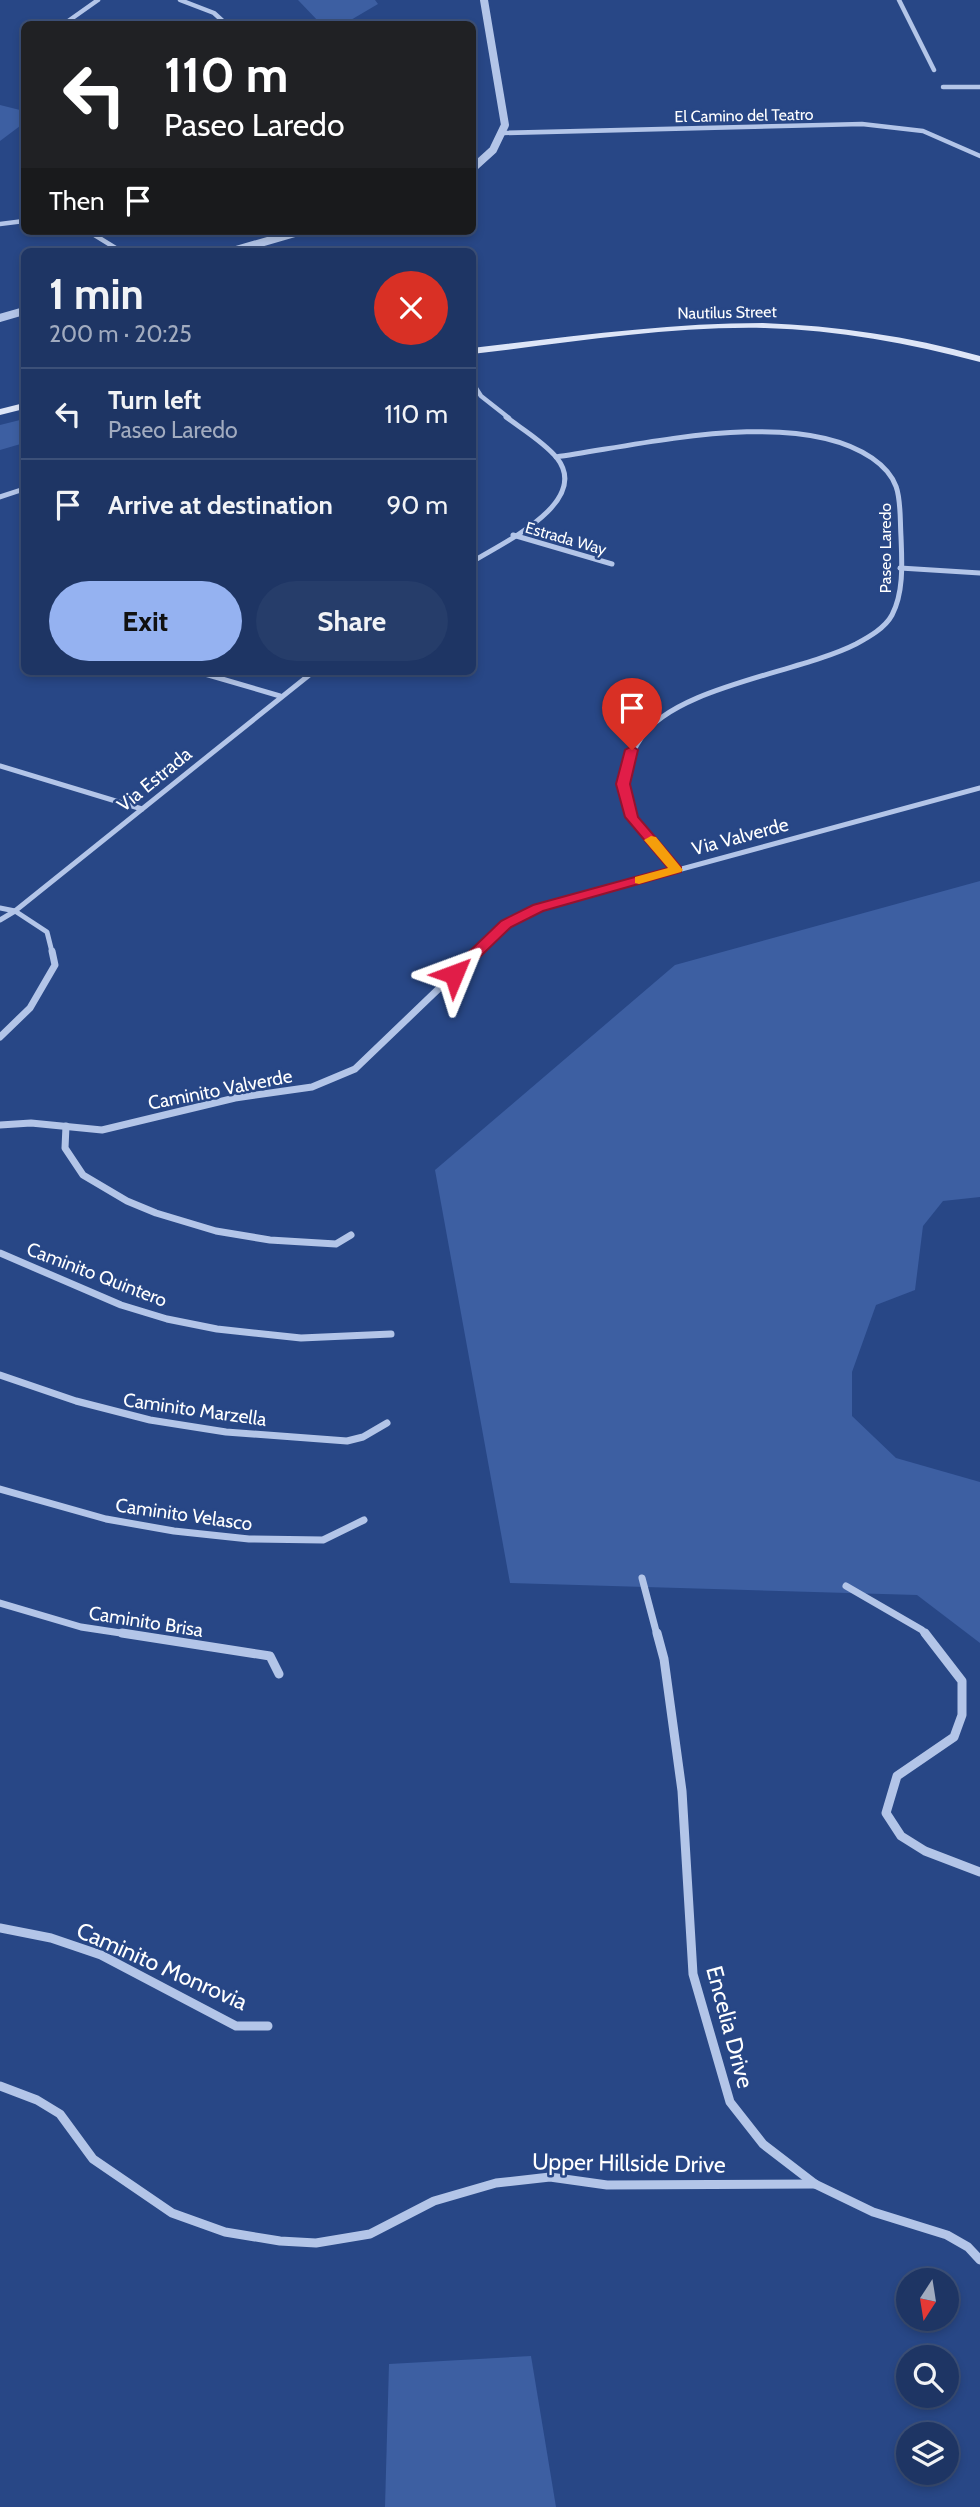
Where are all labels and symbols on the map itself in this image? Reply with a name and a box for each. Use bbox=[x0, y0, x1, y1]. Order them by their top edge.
street label: El Camino del Teatro bbox=[674, 105, 814, 126]
street label: Nautilus Street bbox=[677, 302, 777, 323]
street label: Paseo Laredo bbox=[876, 503, 895, 593]
street label: Estrada Way bbox=[523, 518, 609, 559]
pin bbox=[602, 678, 662, 750]
street label: Via Estrada bbox=[112, 742, 196, 816]
street label: Via Valverde bbox=[689, 812, 791, 860]
position arrow bbox=[417, 937, 491, 1011]
street label: Caminito Valverde bbox=[146, 1064, 294, 1115]
street label: Caminito Quintero bbox=[23, 1237, 170, 1312]
street label: Caminito Marzella bbox=[122, 1388, 268, 1431]
street label: Caminito Velasco bbox=[114, 1494, 254, 1535]
street label: Caminito Brisa bbox=[87, 1601, 205, 1642]
street label: Caminito Monrovia bbox=[72, 1916, 252, 2016]
street label: Encelia Drive bbox=[700, 1963, 760, 2091]
street label: Upper Hillside Drive bbox=[532, 2147, 726, 2179]
north arrow bbox=[896, 2268, 959, 2331]

